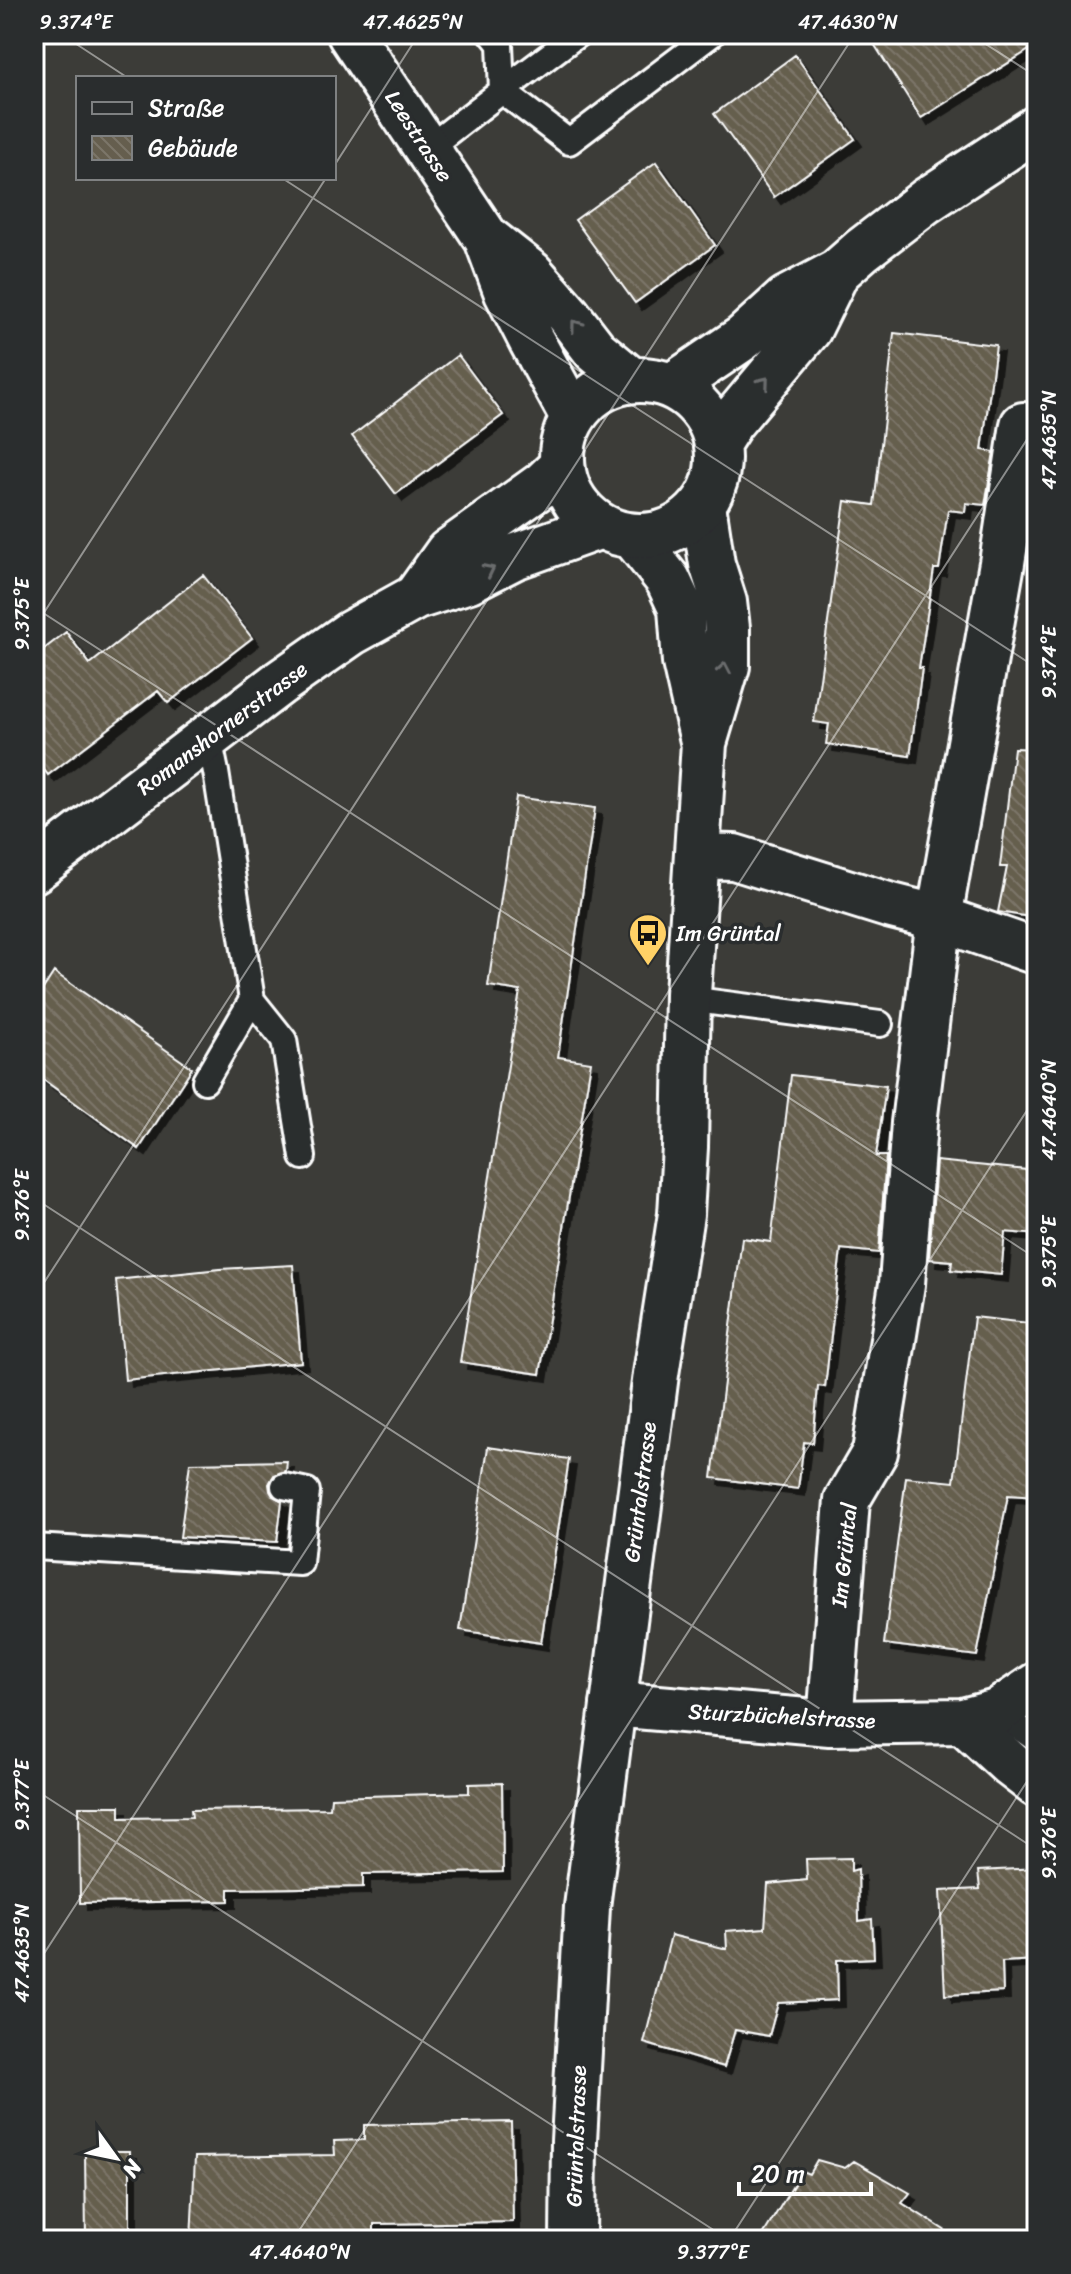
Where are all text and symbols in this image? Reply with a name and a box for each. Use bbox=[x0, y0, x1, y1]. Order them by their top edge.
text: 9.374°E bbox=[40, 5, 114, 40]
text: 47.4625°N bbox=[363, 5, 463, 40]
text: 47.4630°N bbox=[798, 5, 898, 40]
legend bbox=[76, 76, 336, 180]
street label: Leestrasse bbox=[374, 82, 464, 190]
text: Straße bbox=[148, 87, 224, 129]
text: Gebäude bbox=[148, 127, 238, 169]
one-way arrow bbox=[572, 320, 586, 334]
one-way arrow bbox=[755, 376, 769, 391]
text: 47.4635°N bbox=[1032, 390, 1067, 490]
one-way arrow bbox=[480, 564, 495, 580]
text: 9.375°E bbox=[5, 576, 40, 650]
text: 9.374°E bbox=[1032, 624, 1067, 698]
street label: Romanshornerstrasse bbox=[128, 650, 316, 806]
one-way arrow bbox=[715, 662, 732, 675]
bus stop icon: Im Grüntal bbox=[627, 912, 669, 967]
place label: Im Grüntal bbox=[675, 914, 781, 953]
text: 47.4640°N bbox=[1032, 1059, 1067, 1161]
text: 9.376°E bbox=[5, 1167, 40, 1241]
text: 9.375°E bbox=[1032, 1214, 1067, 1288]
street label: Grüntalstrasse bbox=[612, 1419, 668, 1565]
street label: Im Grüntal bbox=[819, 1500, 869, 1610]
street label: Sturzbüchelstrasse bbox=[687, 1692, 877, 1740]
text: 9.377°E bbox=[5, 1757, 40, 1831]
text: 9.376°E bbox=[1032, 1805, 1067, 1879]
text: 47.4635°N bbox=[5, 1903, 40, 2003]
street label: Grüntalstrasse bbox=[554, 2064, 598, 2207]
north arrow bbox=[76, 2118, 156, 2198]
scale bar bbox=[739, 2146, 871, 2196]
text: N bbox=[111, 2151, 153, 2186]
text: 20 m bbox=[751, 2153, 805, 2195]
text: 47.4640°N bbox=[249, 2235, 351, 2270]
text: 9.377°E bbox=[677, 2235, 751, 2270]

